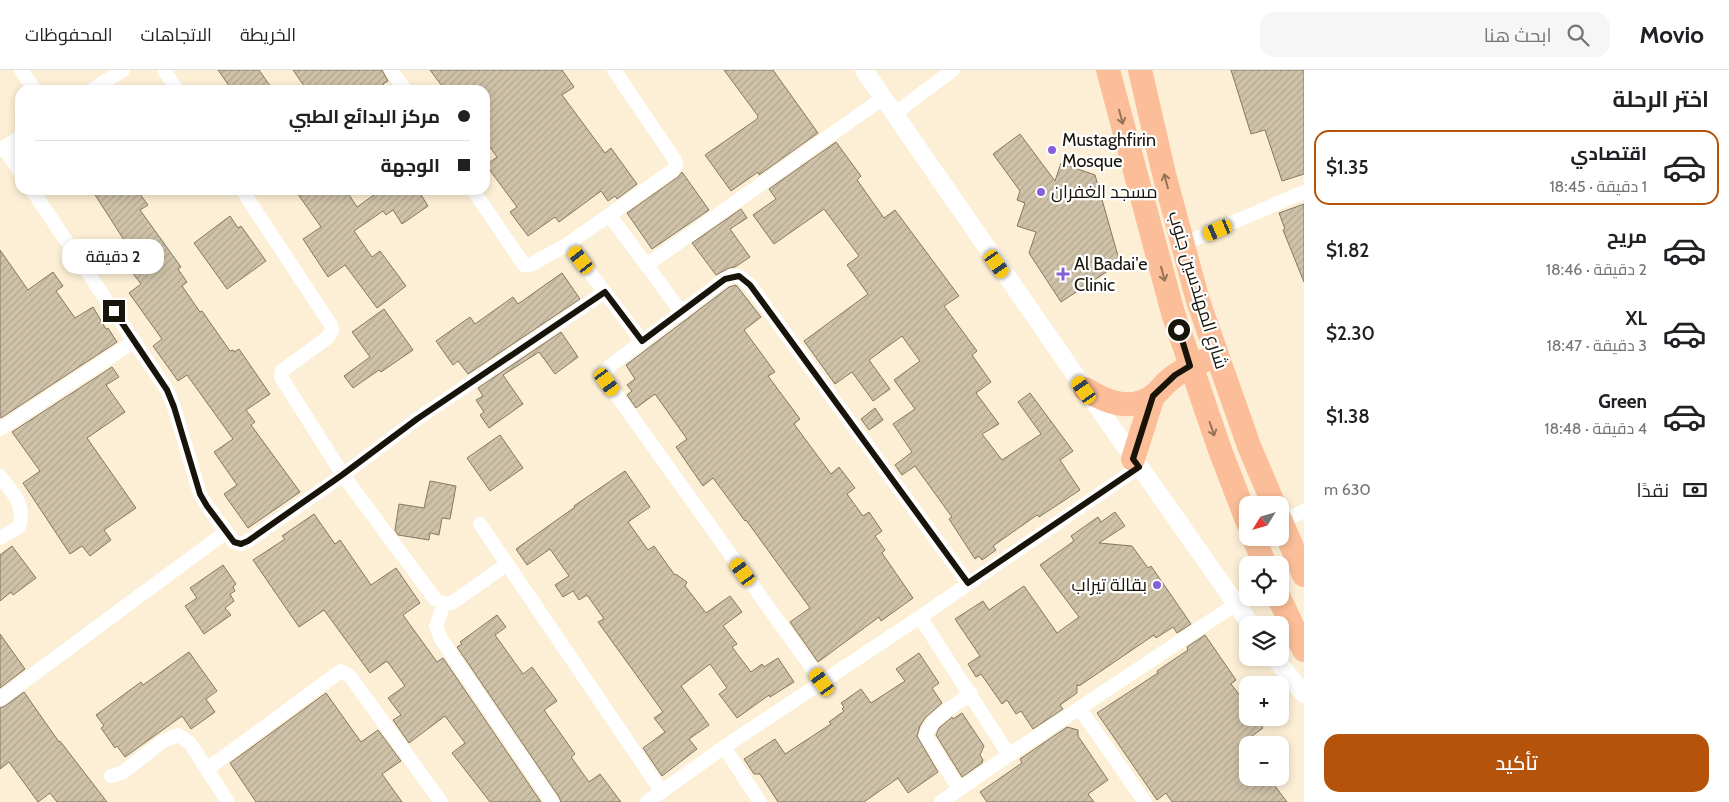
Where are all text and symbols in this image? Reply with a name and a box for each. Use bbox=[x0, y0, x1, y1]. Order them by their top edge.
search box bbox=[1260, 12, 1610, 57]
text: Movio bbox=[1640, 20, 1704, 49]
icon: search bbox=[1564, 21, 1592, 49]
text: المحفوظات bbox=[25, 24, 113, 46]
text: الاتجاهات bbox=[141, 24, 212, 46]
text: الخريطة bbox=[240, 24, 296, 46]
text: ابحث هنا bbox=[1484, 24, 1552, 47]
text: اختر الرحلة bbox=[1613, 86, 1709, 113]
text: مركز البدائع الطبي bbox=[289, 105, 440, 128]
one-way arrow bbox=[1116, 109, 1126, 125]
place label: Mustaghfirin Mosque bbox=[1062, 129, 1156, 172]
text: اقتصادي bbox=[1571, 142, 1647, 165]
marker: Mustaghfirin Mosque bbox=[1046, 144, 1058, 156]
icon: car bbox=[1662, 145, 1707, 190]
text: الوجهة bbox=[380, 154, 440, 177]
text: $1.35 bbox=[1326, 156, 1368, 179]
one-way arrow bbox=[1160, 173, 1170, 189]
text: 1 دقيقة · 18:45 bbox=[1549, 177, 1647, 196]
place label: مسجد الغفران bbox=[1051, 181, 1158, 203]
marker: مسجد الغفران bbox=[1035, 186, 1047, 198]
street label: شارع المهندسين جنوب bbox=[1162, 208, 1233, 372]
car bbox=[1201, 217, 1234, 243]
text: مريح bbox=[1607, 225, 1647, 248]
icon: car bbox=[1662, 228, 1707, 273]
callout: 2 دقيقة bbox=[63, 238, 165, 274]
text: $1.82 bbox=[1326, 239, 1369, 262]
car bbox=[565, 244, 596, 276]
text: 2 دقيقة bbox=[86, 247, 140, 266]
car bbox=[982, 247, 1011, 281]
place label: Al Badai'e Clinic bbox=[1074, 253, 1148, 296]
text: 2 دقيقة · 18:46 bbox=[1546, 260, 1647, 279]
one-way arrow bbox=[1158, 266, 1168, 282]
marker: Al Badai'e Clinic bbox=[1056, 267, 1070, 281]
route end bbox=[103, 300, 125, 322]
text: XL bbox=[1626, 307, 1647, 330]
icon: car bbox=[1662, 311, 1707, 356]
route start bbox=[1168, 319, 1190, 341]
text: $2.30 bbox=[1326, 322, 1375, 345]
text: 3 دقيقة · 18:47 bbox=[1547, 336, 1647, 355]
car bbox=[592, 365, 621, 399]
car bbox=[1069, 373, 1098, 407]
text: Green bbox=[1598, 390, 1647, 413]
icon: car bbox=[1662, 394, 1707, 439]
text: $1.38 bbox=[1326, 405, 1370, 428]
text: 4 دقيقة · 18:48 bbox=[1544, 419, 1647, 438]
one-way arrow bbox=[1208, 420, 1218, 436]
icon: cash bbox=[1681, 476, 1709, 504]
text: نقدًا bbox=[1637, 479, 1669, 502]
text: 630 m bbox=[1324, 480, 1371, 499]
north arrow bbox=[1239, 496, 1289, 546]
map controls bbox=[1239, 496, 1289, 786]
car bbox=[728, 555, 757, 589]
button: locate bbox=[1239, 556, 1289, 606]
place label: بقالة تيراب bbox=[1071, 574, 1147, 596]
marker: بقالة تيراب bbox=[1151, 579, 1163, 591]
button: layers bbox=[1239, 616, 1289, 666]
car bbox=[807, 665, 836, 699]
button: + bbox=[1239, 676, 1289, 726]
button: تأكيد bbox=[1324, 734, 1709, 792]
button: − bbox=[1239, 736, 1289, 786]

